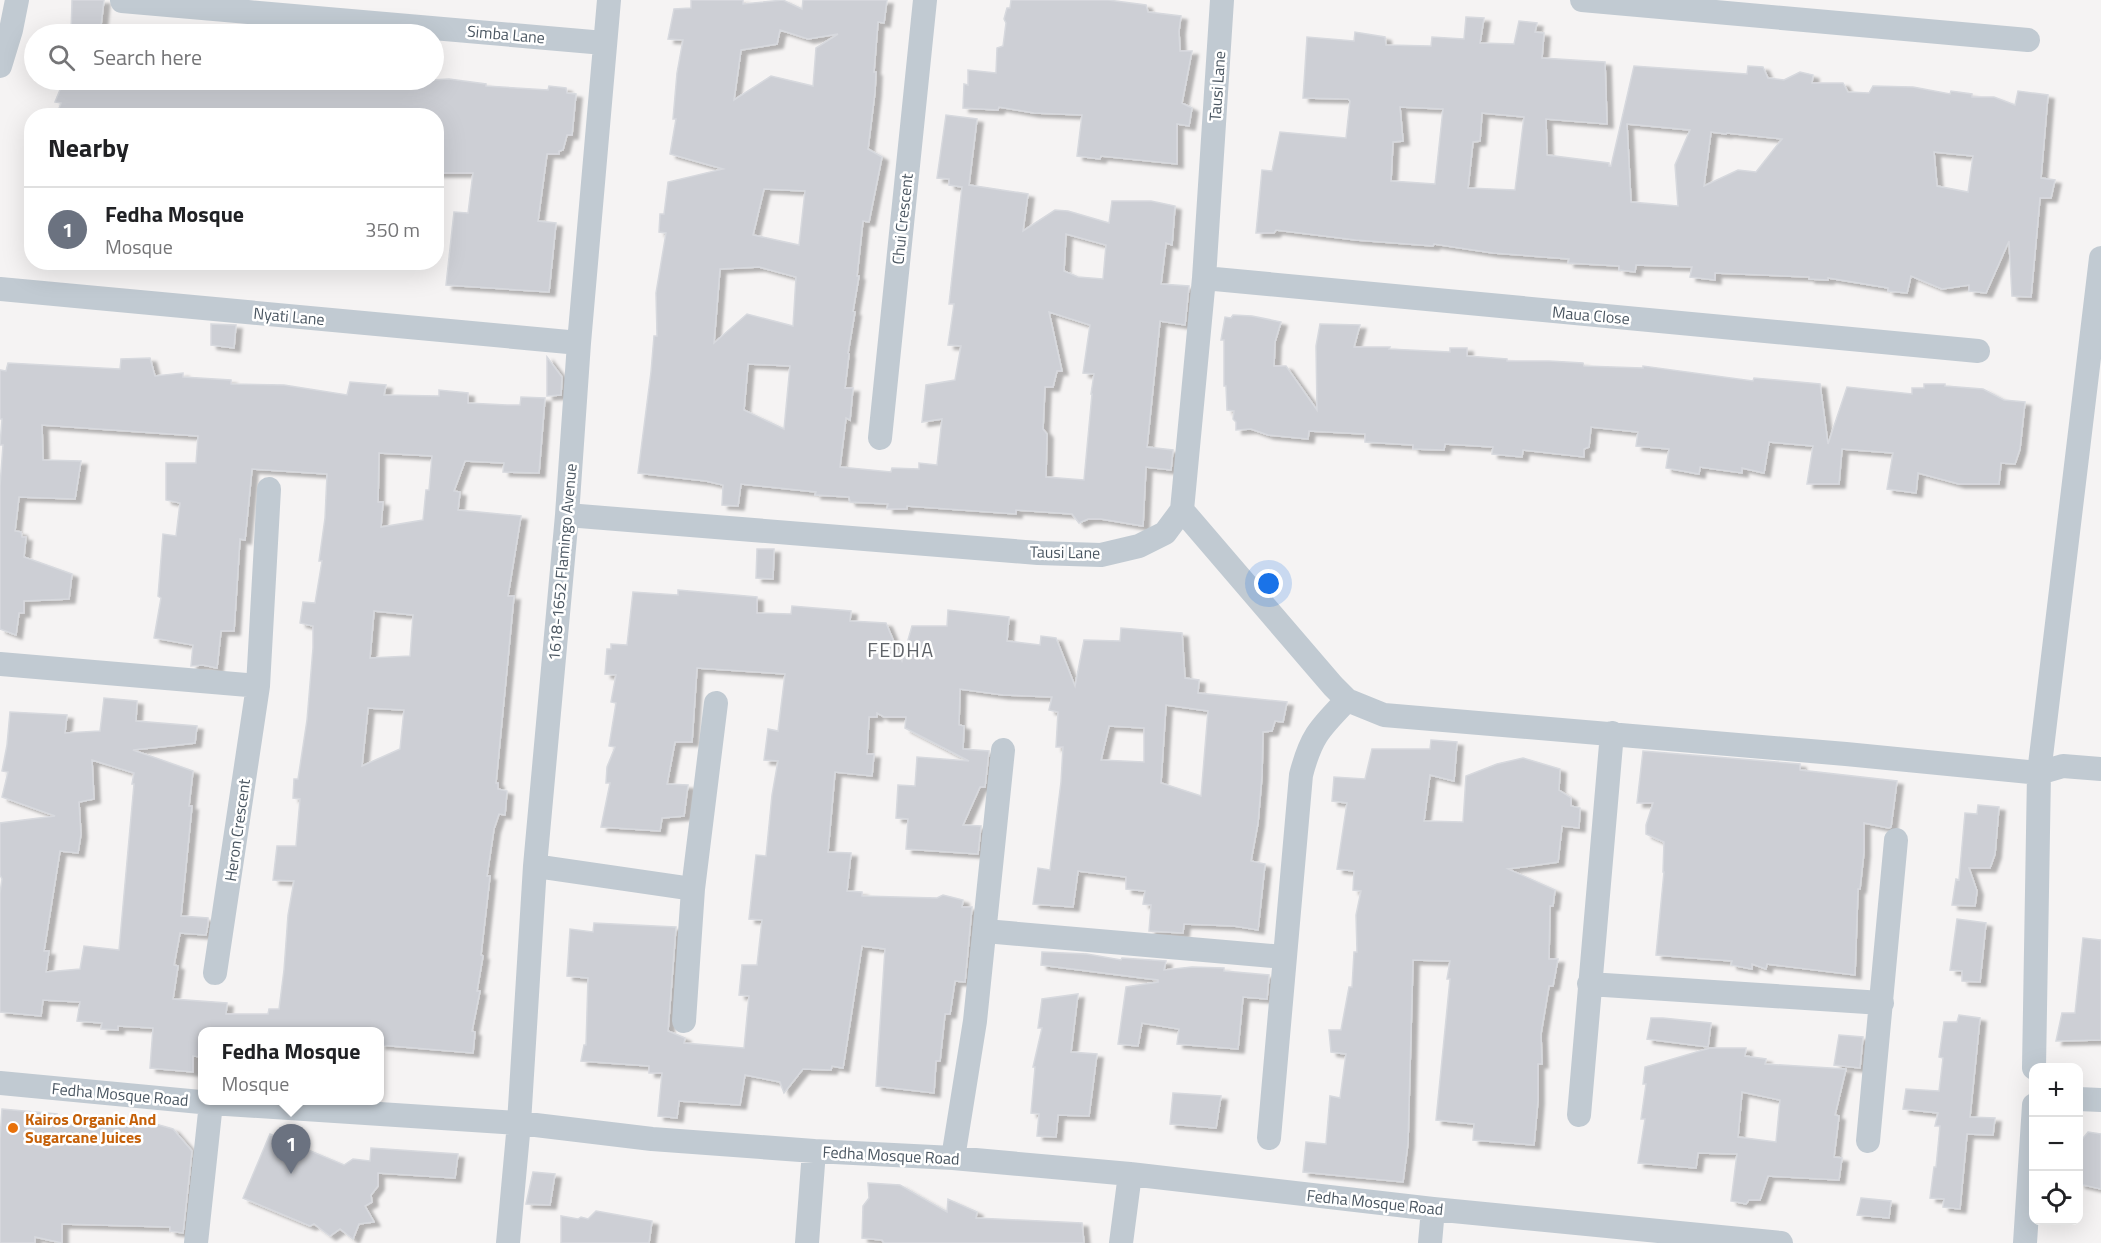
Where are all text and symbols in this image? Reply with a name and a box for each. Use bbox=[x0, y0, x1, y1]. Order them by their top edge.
street label: Simba Lane bbox=[466, 19, 546, 49]
search box bbox=[24, 24, 444, 90]
text: Search here bbox=[93, 40, 202, 74]
icon: search bbox=[45, 41, 78, 74]
street label: Tausi Lane bbox=[1203, 50, 1231, 122]
text: Nearby bbox=[48, 128, 129, 167]
street label: Chui Crescent bbox=[885, 172, 919, 266]
text: Fedha Mosque bbox=[105, 197, 244, 231]
text: 1 bbox=[62, 214, 73, 245]
text: 350 m bbox=[365, 214, 420, 245]
text: Mosque bbox=[105, 231, 173, 262]
street label: Maua Close bbox=[1551, 300, 1631, 330]
street label: Nyati Lane bbox=[252, 301, 326, 331]
street label: 1618-1652 Flamingo Avenue bbox=[541, 462, 583, 662]
street label: Tausi Lane bbox=[1030, 539, 1100, 565]
your location bbox=[1254, 569, 1283, 598]
district label: FEDHA bbox=[867, 634, 935, 665]
street label: Heron Crescent bbox=[218, 777, 256, 883]
popup bbox=[198, 1027, 384, 1105]
text: Fedha Mosque bbox=[221, 1034, 361, 1068]
map controls bbox=[2029, 1063, 2083, 1225]
button: + bbox=[2029, 1063, 2083, 1117]
text: Mosque bbox=[221, 1068, 289, 1099]
street label: Fedha Mosque Road bbox=[51, 1076, 189, 1112]
place label: Kairos Organic And Sugarcane Juices bbox=[25, 1107, 156, 1149]
button: − bbox=[2029, 1117, 2083, 1171]
marker: Kairos Organic And Sugarcane Juices bbox=[6, 1121, 20, 1135]
pin: 1 bbox=[272, 1124, 310, 1174]
street label: Fedha Mosque Road bbox=[822, 1139, 960, 1171]
button: locate bbox=[2029, 1171, 2083, 1225]
street label: Fedha Mosque Road bbox=[1306, 1183, 1444, 1221]

